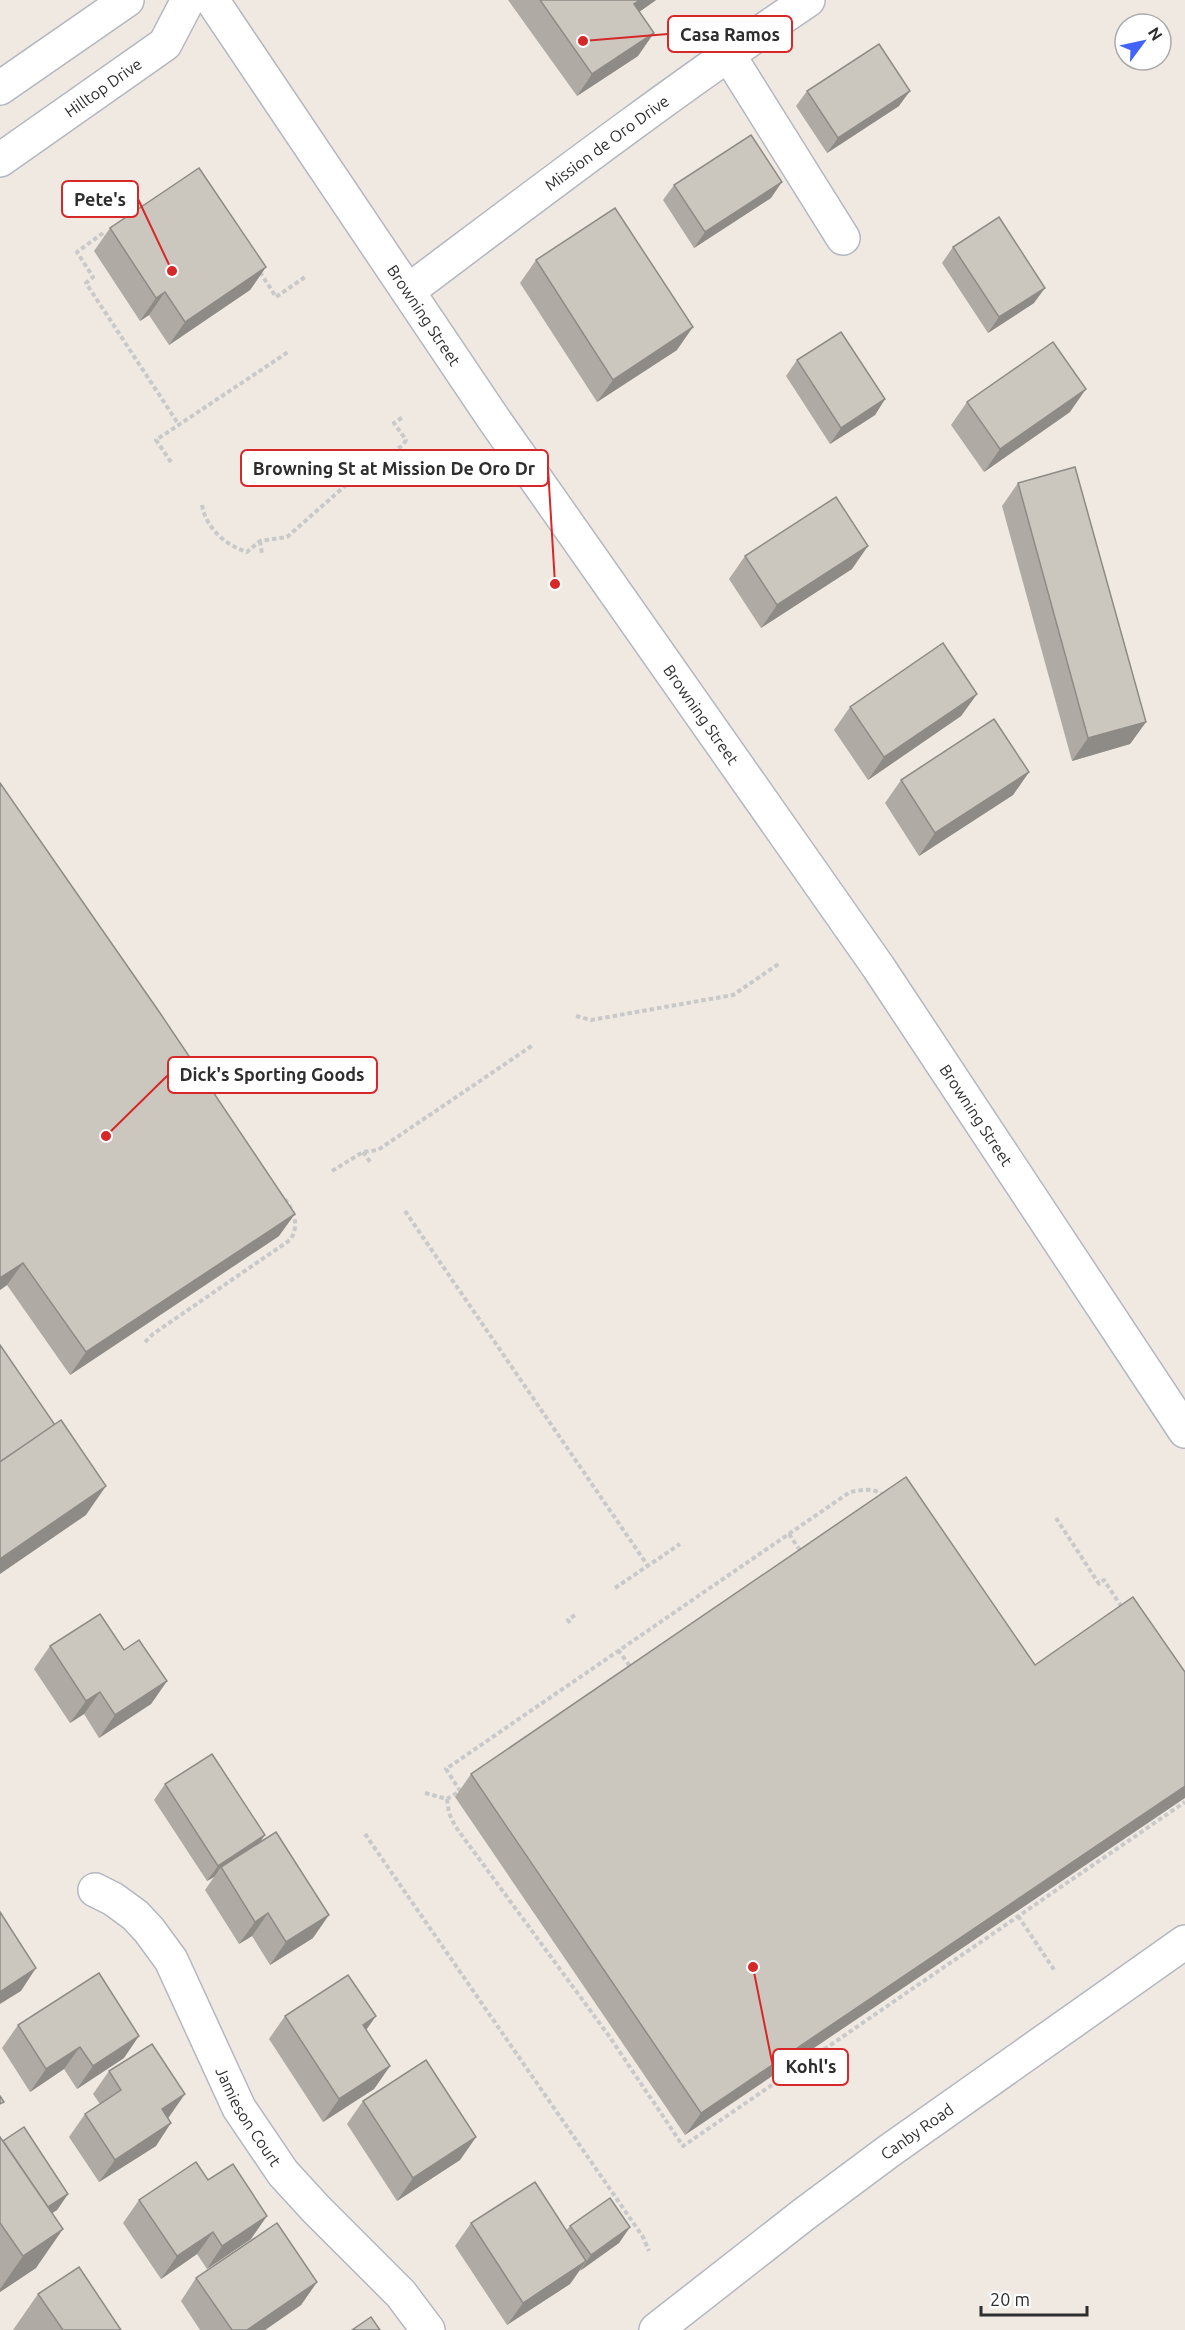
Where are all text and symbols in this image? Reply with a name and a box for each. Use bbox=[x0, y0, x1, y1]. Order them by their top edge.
north arrow bbox=[1113, 12, 1173, 72]
callout: Casa Ramos bbox=[668, 16, 792, 52]
text: Casa Ramos bbox=[680, 24, 780, 44]
text: N bbox=[1145, 24, 1166, 44]
street label: Hilltop Drive bbox=[61, 54, 145, 121]
street label: Mission de Oro Drive bbox=[541, 91, 672, 194]
callout: Pete's bbox=[62, 181, 138, 217]
text: Pete's bbox=[74, 189, 126, 209]
street label: Browning Street bbox=[384, 261, 465, 370]
callout: Browning St at Mission De Oro Dr bbox=[241, 450, 548, 486]
text: Browning St at Mission De Oro Dr bbox=[253, 458, 536, 478]
street label: Browning Street bbox=[660, 661, 743, 769]
callout: Dick's Sporting Goods bbox=[168, 1057, 377, 1093]
street label: Browning Street bbox=[936, 1061, 1017, 1170]
text: Dick's Sporting Goods bbox=[179, 1064, 365, 1084]
callout: Kohl's bbox=[773, 2049, 848, 2085]
text: Kohl's bbox=[785, 2056, 837, 2076]
street label: Jamieson Court bbox=[212, 2064, 285, 2170]
street label: Canby Road bbox=[877, 2099, 957, 2163]
scale bar bbox=[981, 2279, 1088, 2317]
text: 20 m bbox=[990, 2289, 1030, 2309]

